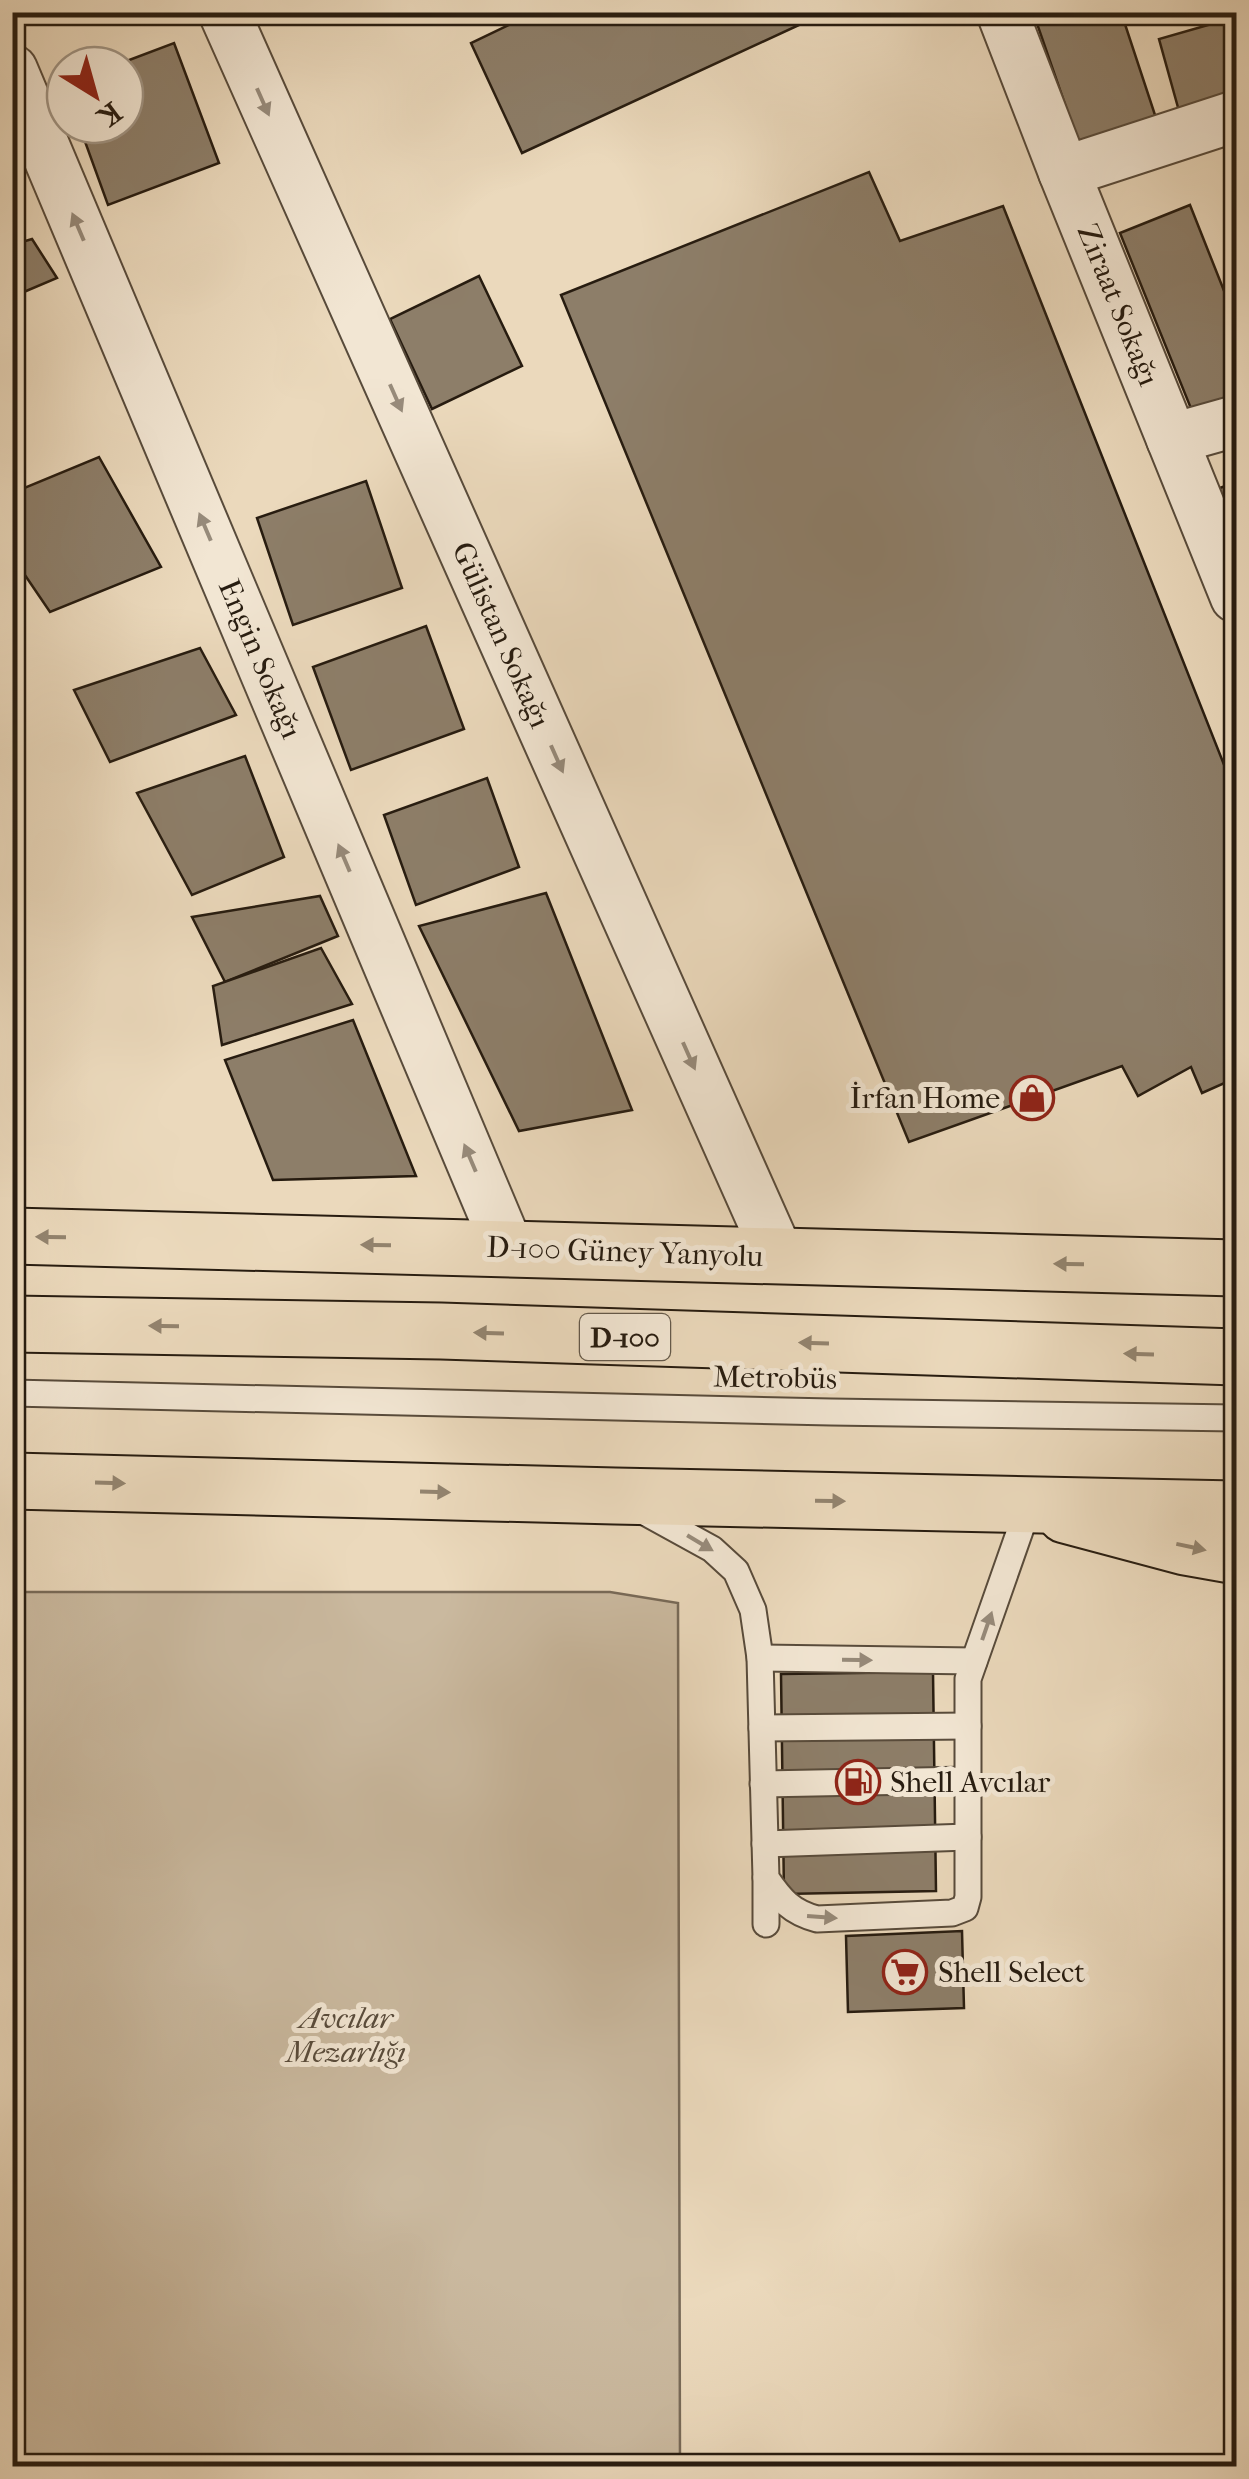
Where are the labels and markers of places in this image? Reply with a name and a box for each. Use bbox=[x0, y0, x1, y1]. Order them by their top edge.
shop icon: İrfan Home bbox=[1009, 1075, 1055, 1121]
place label: İrfan Home bbox=[850, 1081, 1000, 1116]
fuel station icon: Shell Avcılar bbox=[835, 1759, 881, 1805]
place label: Shell Avcılar bbox=[890, 1765, 1051, 1800]
supermarket icon: Shell Select bbox=[882, 1949, 928, 1995]
place label: Shell Select bbox=[938, 1955, 1085, 1990]

